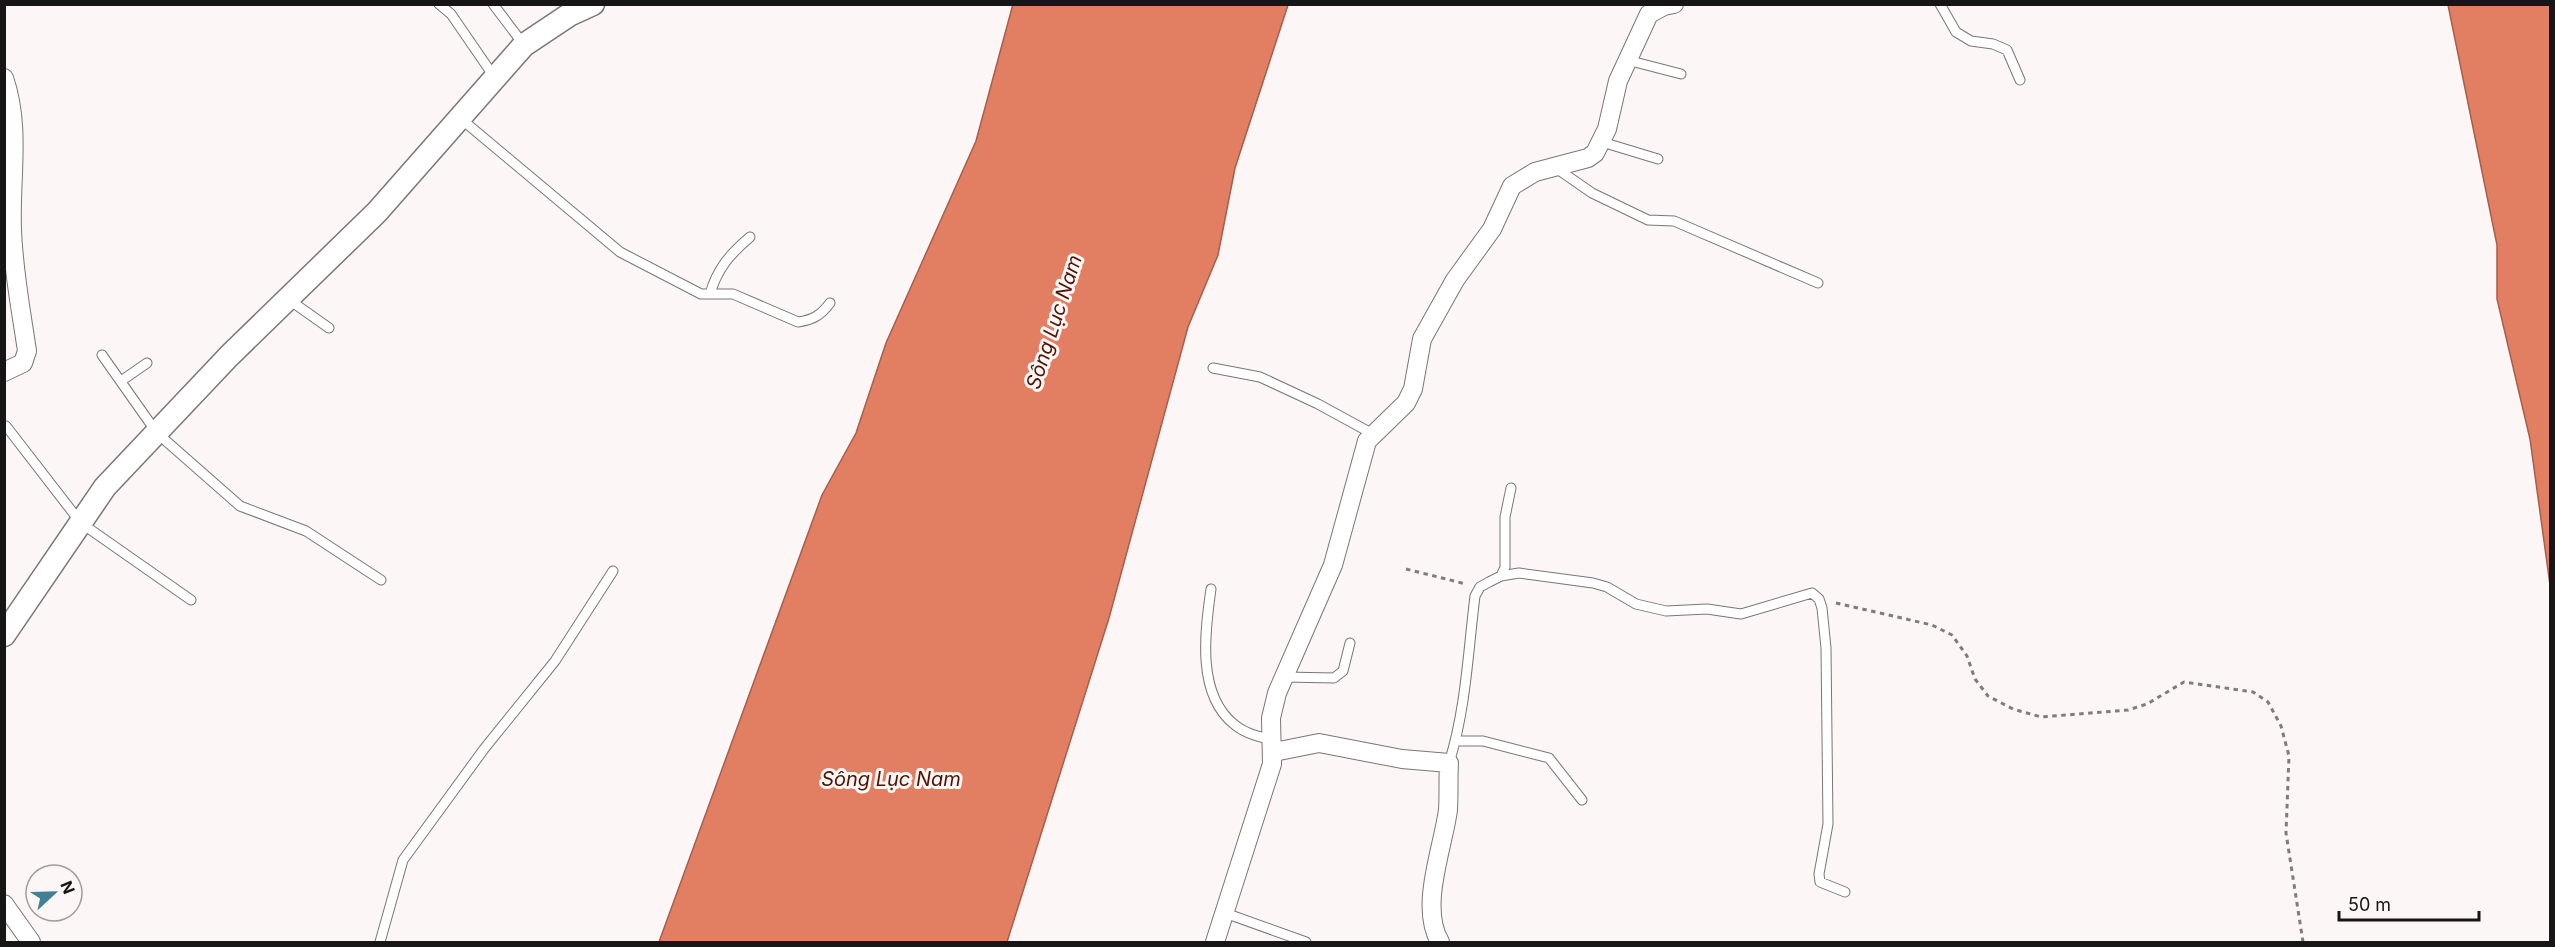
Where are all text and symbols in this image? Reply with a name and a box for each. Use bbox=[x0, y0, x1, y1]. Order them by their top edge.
water label: Sông Lục Nam bbox=[1021, 252, 1087, 392]
water label: Sông Lục Nam bbox=[821, 767, 961, 791]
north arrow bbox=[24, 863, 84, 923]
text: N bbox=[56, 878, 79, 897]
scale bar bbox=[2339, 884, 2478, 922]
text: 50 m bbox=[2348, 894, 2391, 915]

